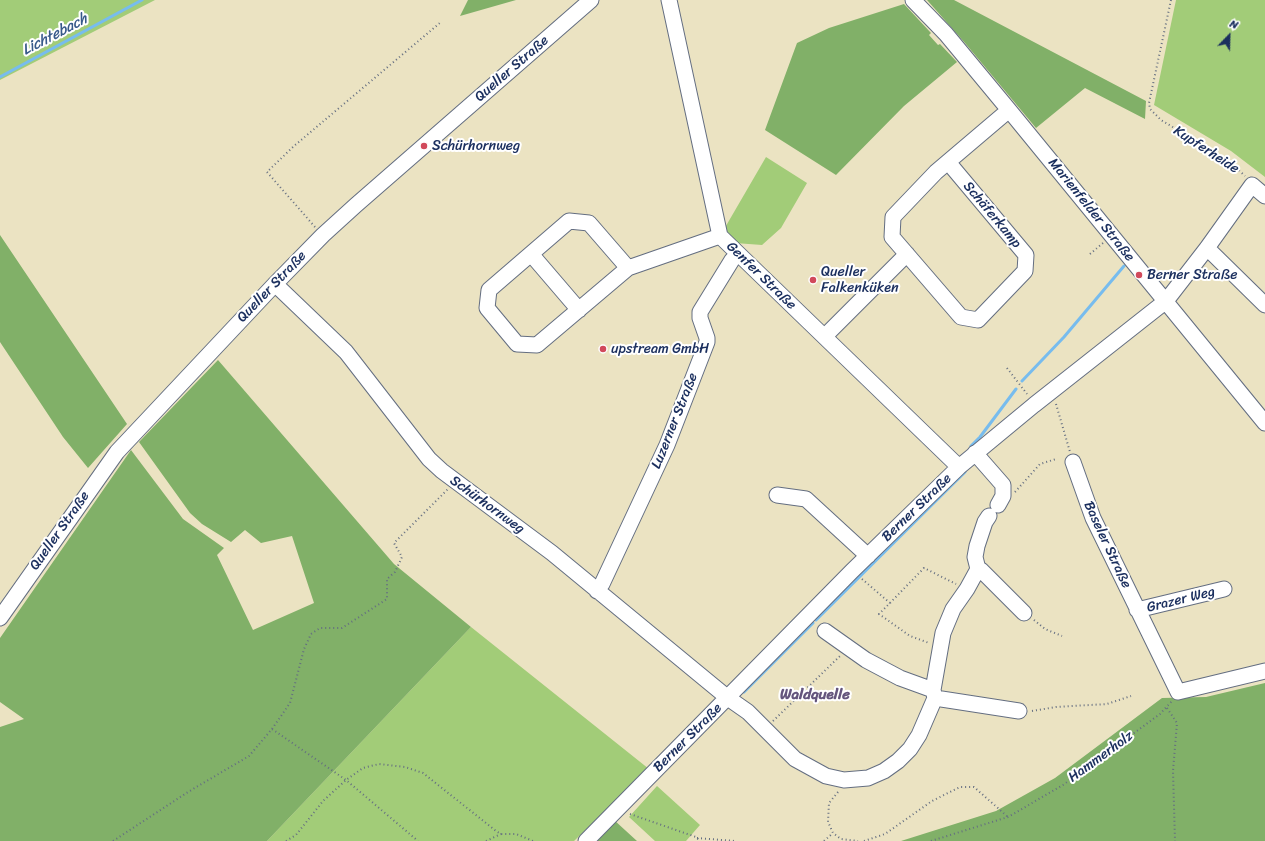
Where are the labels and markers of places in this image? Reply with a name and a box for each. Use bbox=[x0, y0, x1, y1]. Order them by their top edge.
place label: Schürhornweg bbox=[432, 138, 520, 154]
marker: Schürhornweg bbox=[419, 141, 429, 151]
place label: Queller Falkenküken bbox=[821, 264, 899, 296]
place label: Berner Straße bbox=[1147, 267, 1237, 283]
marker: Berner Straße bbox=[1134, 270, 1144, 280]
marker: Queller Falkenküken bbox=[808, 275, 818, 285]
place label: upstream GmbH bbox=[611, 341, 709, 357]
marker: upstream GmbH bbox=[598, 344, 608, 354]

